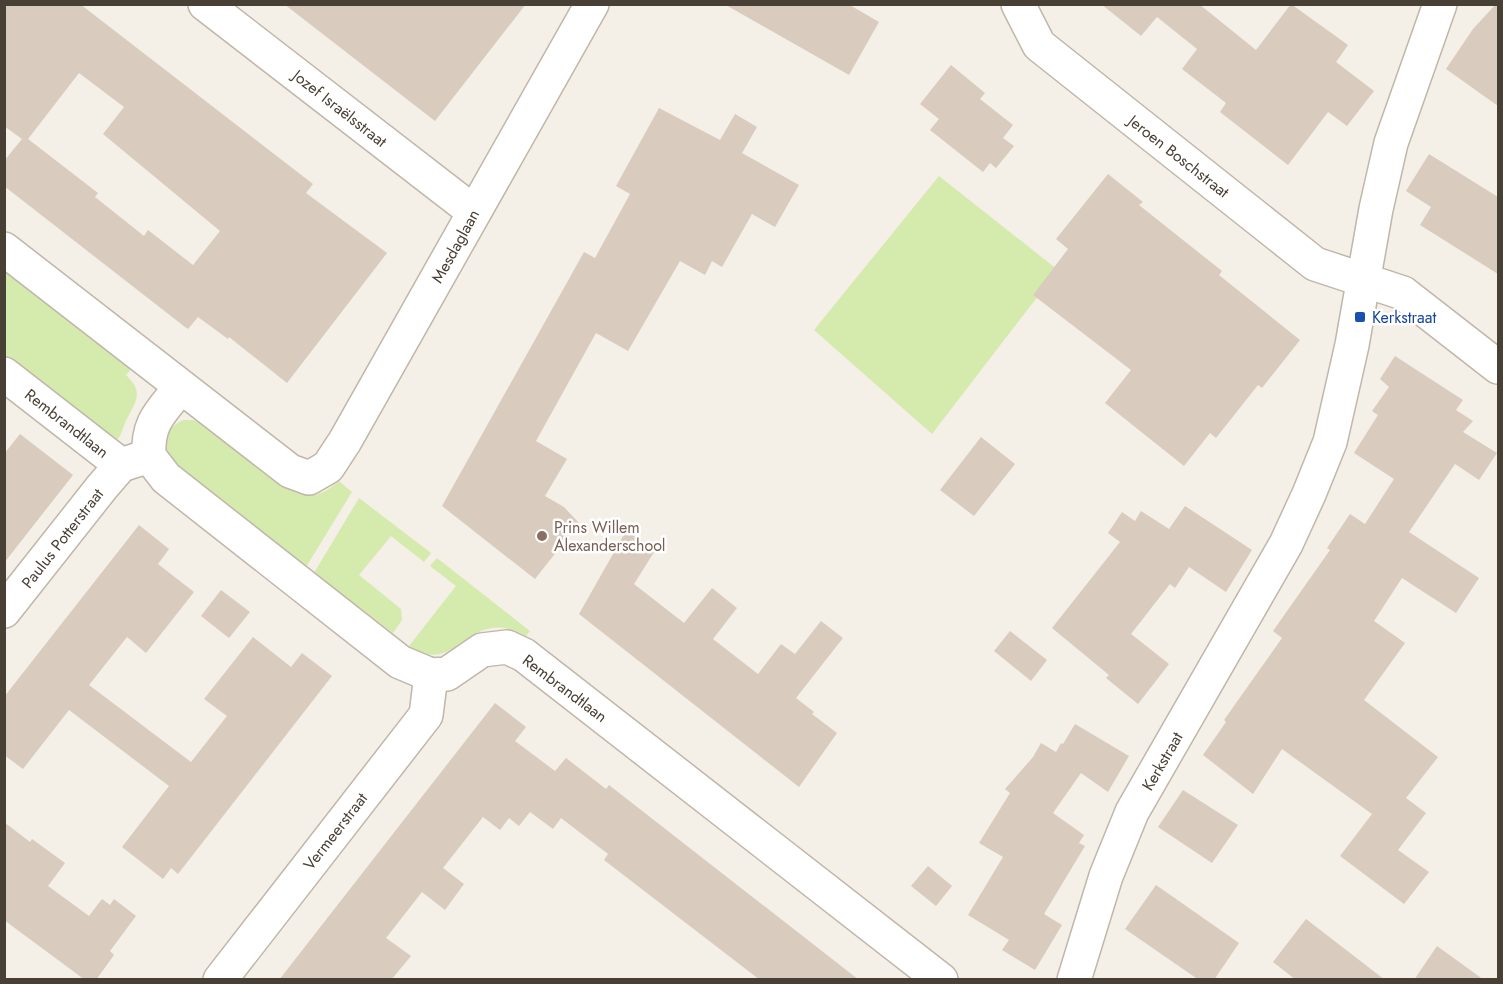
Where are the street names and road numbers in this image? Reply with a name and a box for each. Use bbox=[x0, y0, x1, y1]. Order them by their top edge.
street label: Jozef Israëlsstraat bbox=[286, 63, 392, 153]
street label: Jeroen Boschstraat bbox=[1122, 108, 1234, 203]
street label: Mesdaglaan bbox=[426, 205, 485, 287]
street label: Rembrandtlaan bbox=[20, 383, 113, 463]
street label: Paulus Potterstraat bbox=[16, 483, 109, 593]
street label: Rembrandtlaan bbox=[518, 649, 612, 728]
street label: Kerkstraat bbox=[1136, 728, 1189, 795]
street label: Vermeerstraat bbox=[298, 788, 373, 875]

